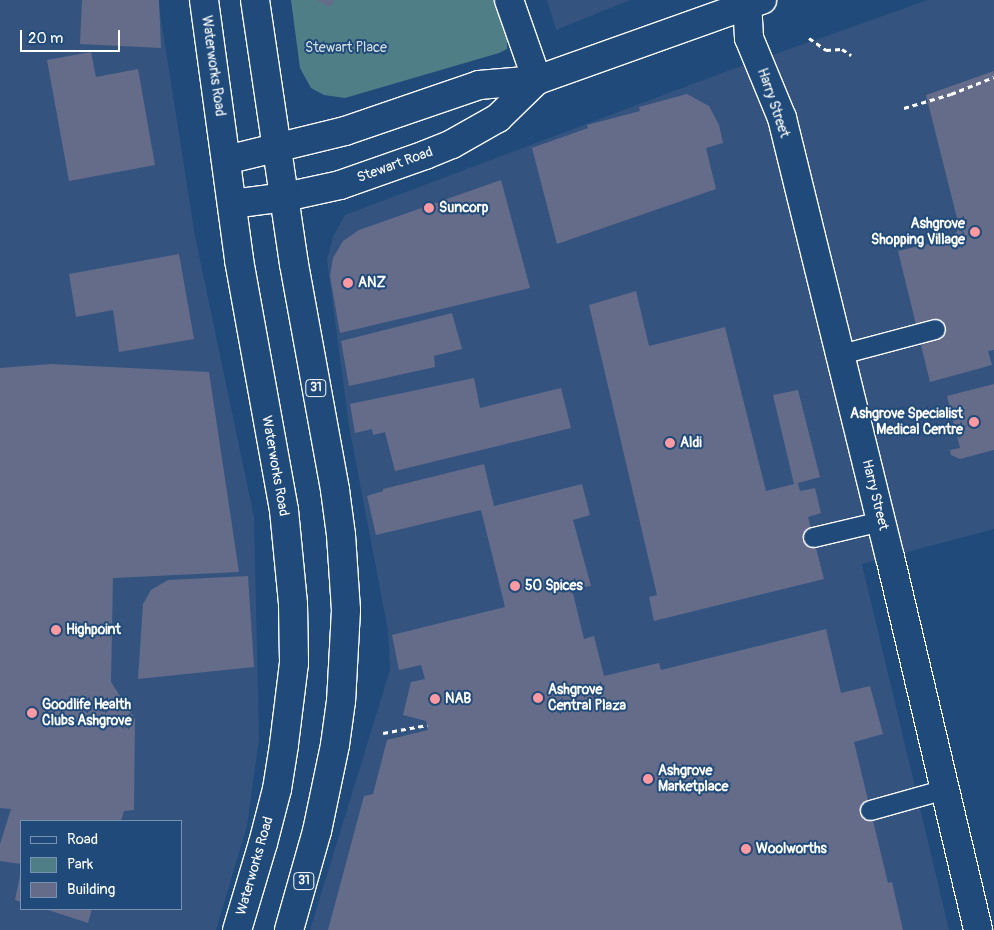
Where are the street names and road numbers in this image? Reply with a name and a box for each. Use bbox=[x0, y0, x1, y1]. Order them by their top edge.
street label: Waterworks Road bbox=[198, 14, 228, 118]
street label: Harry Street bbox=[753, 66, 793, 140]
street label: Stewart Road bbox=[355, 144, 435, 186]
road number: 31 bbox=[305, 378, 327, 398]
street label: Waterworks Road bbox=[258, 414, 292, 518]
street label: Harry Street bbox=[858, 458, 892, 532]
street label: Waterworks Road bbox=[233, 815, 277, 917]
road number: 31 bbox=[293, 871, 315, 890]

